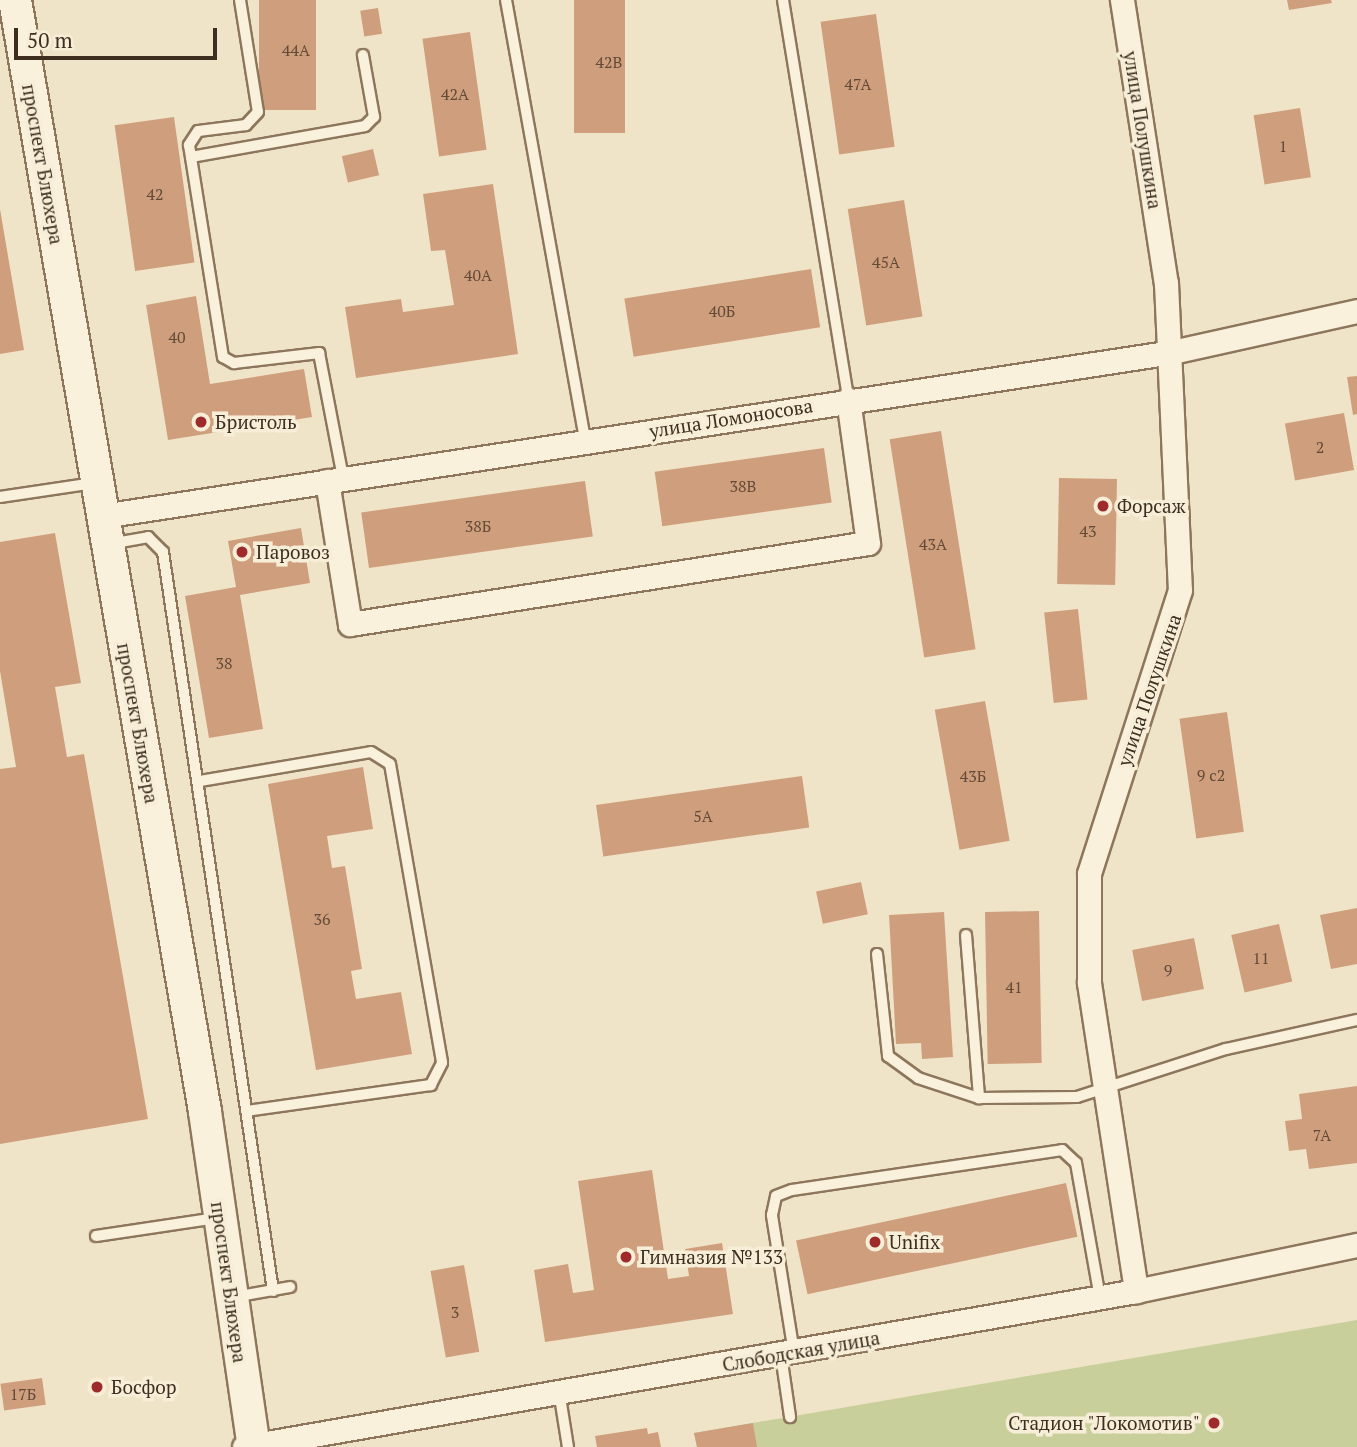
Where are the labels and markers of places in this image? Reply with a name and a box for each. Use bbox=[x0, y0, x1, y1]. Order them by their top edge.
place label: Бристоль bbox=[215, 411, 297, 433]
marker: Бристоль bbox=[193, 414, 209, 430]
place label: Форсаж bbox=[1117, 495, 1185, 517]
marker: Форсаж bbox=[1095, 498, 1111, 514]
place label: Паровоз bbox=[256, 541, 330, 563]
marker: Паровоз bbox=[234, 544, 250, 560]
place label: Unifix bbox=[889, 1231, 940, 1253]
marker: Unifix bbox=[867, 1234, 883, 1250]
place label: Гимназия №133 bbox=[640, 1246, 783, 1268]
marker: Гимназия №133 bbox=[618, 1249, 634, 1265]
place label: Босфор bbox=[111, 1376, 176, 1398]
marker: Босфор bbox=[89, 1379, 105, 1395]
place label: Стадион "Локомотив" bbox=[1008, 1412, 1200, 1434]
marker: Стадион "Локомотив" bbox=[1206, 1415, 1222, 1431]

